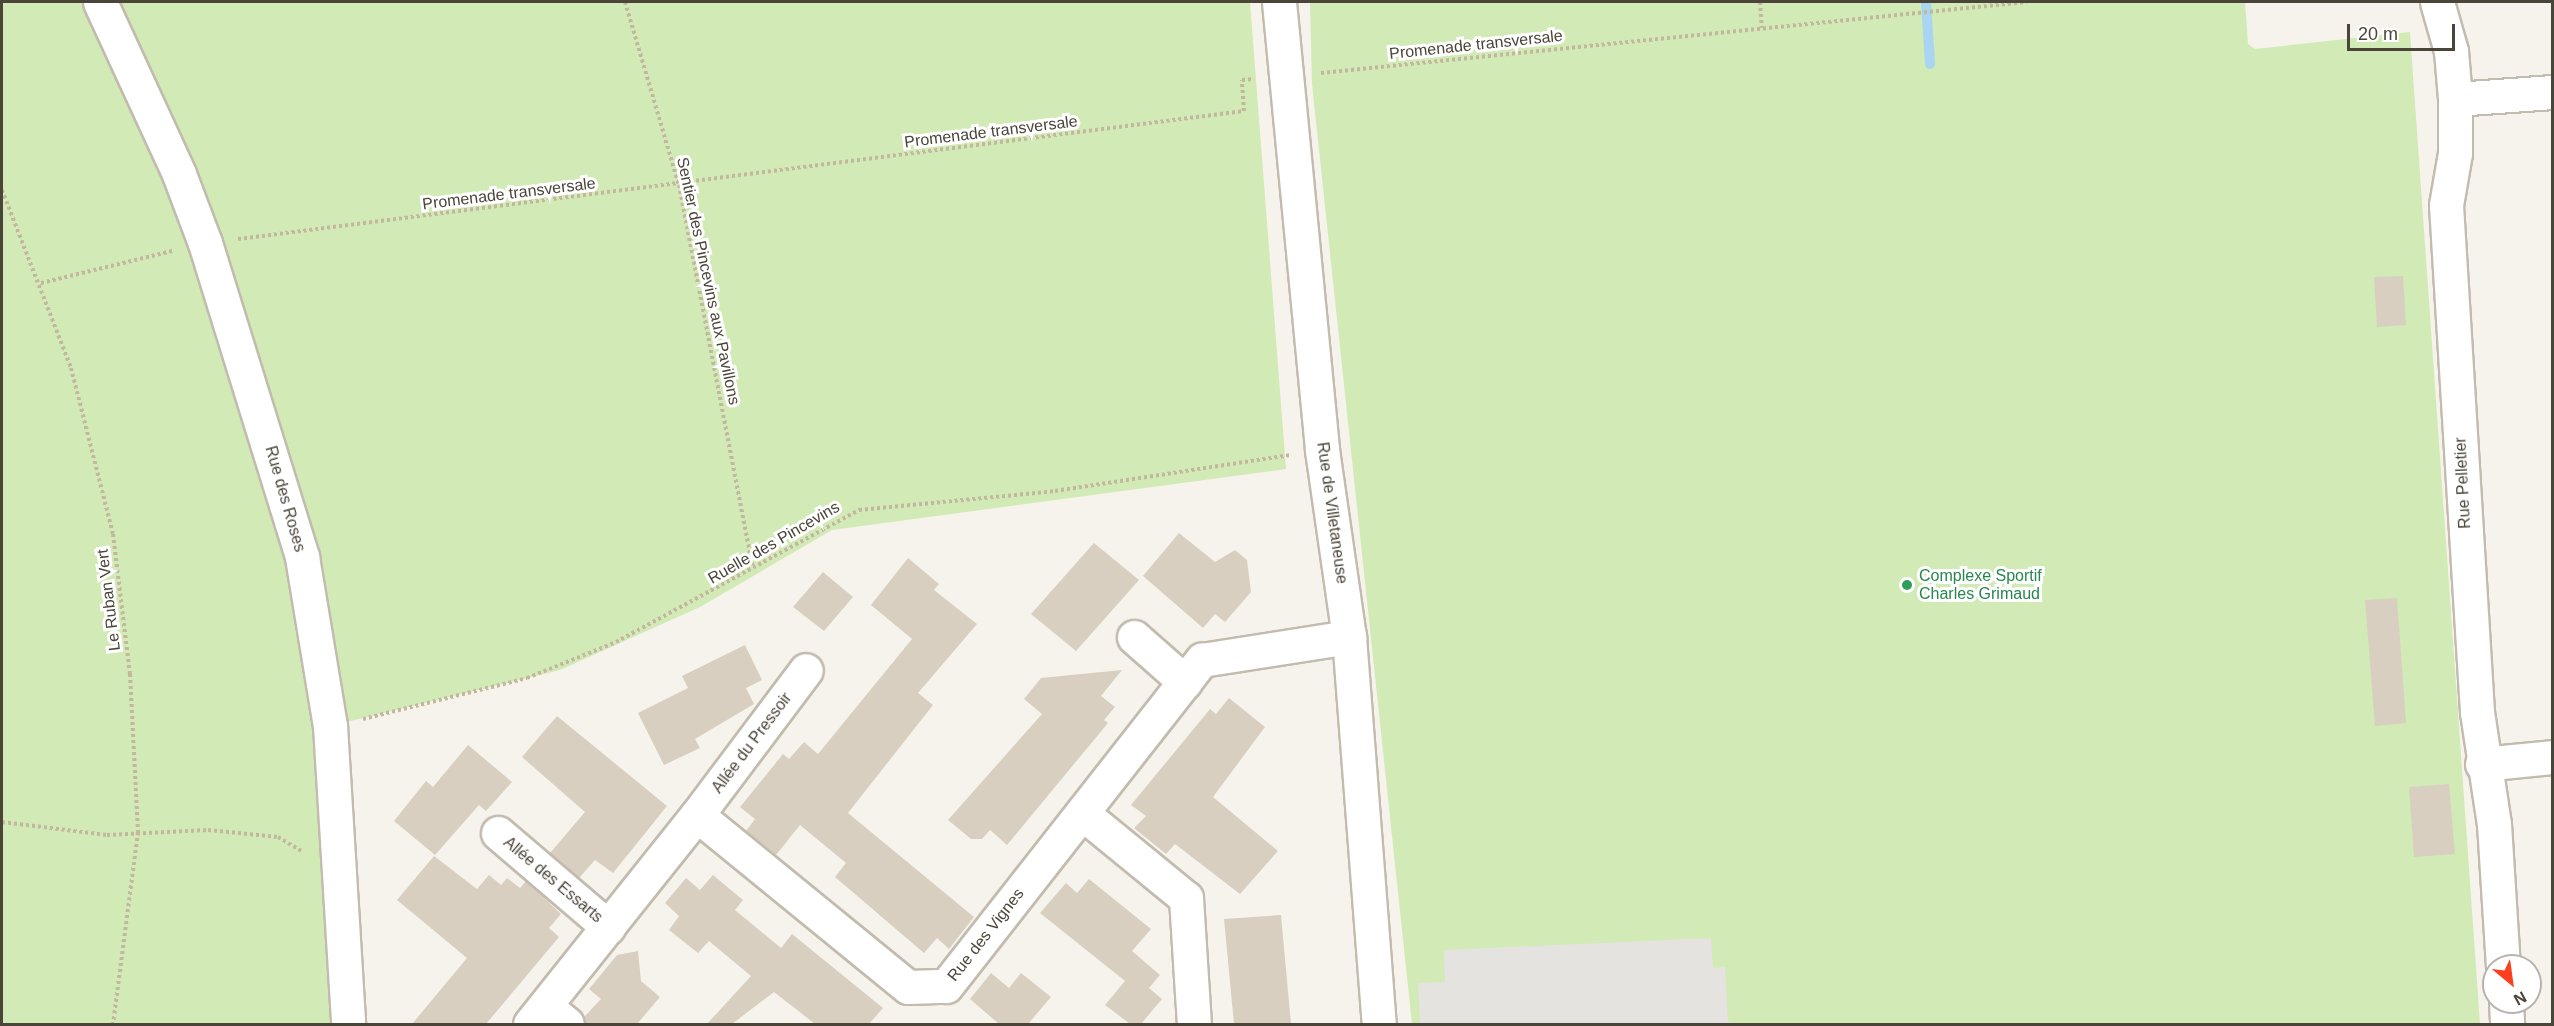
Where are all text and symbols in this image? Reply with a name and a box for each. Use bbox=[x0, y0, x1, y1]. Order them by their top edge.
scale bar bbox=[2350, 12, 2458, 50]
text: 20 m bbox=[2358, 24, 2398, 44]
street label: Promenade transversale bbox=[1388, 26, 1564, 64]
street label: Promenade transversale bbox=[903, 112, 1079, 152]
street label: Sentier des Pincevins aux Pavillons bbox=[672, 155, 744, 407]
street label: Promenade transversale bbox=[421, 174, 597, 214]
street label: Rue Pelletier bbox=[2451, 437, 2475, 529]
street label: Rue de Villetaneuse bbox=[1313, 441, 1351, 585]
street label: Rue des Roses bbox=[261, 444, 309, 554]
street label: Ruelle des Pincevins bbox=[705, 498, 843, 588]
street label: Le Ruban Vert bbox=[93, 548, 125, 652]
place label: Complexe Sportif Charles Grimaud bbox=[1919, 566, 2042, 604]
marker: Complexe Sportif Charles Grimaud bbox=[1900, 578, 1914, 592]
street label: Allée du Pressoir bbox=[708, 689, 796, 797]
street label: Allée des Essarts bbox=[499, 833, 607, 927]
street label: Rue des Vignes bbox=[944, 885, 1028, 985]
north arrow bbox=[2482, 954, 2542, 1014]
text: N bbox=[2511, 988, 2529, 1009]

